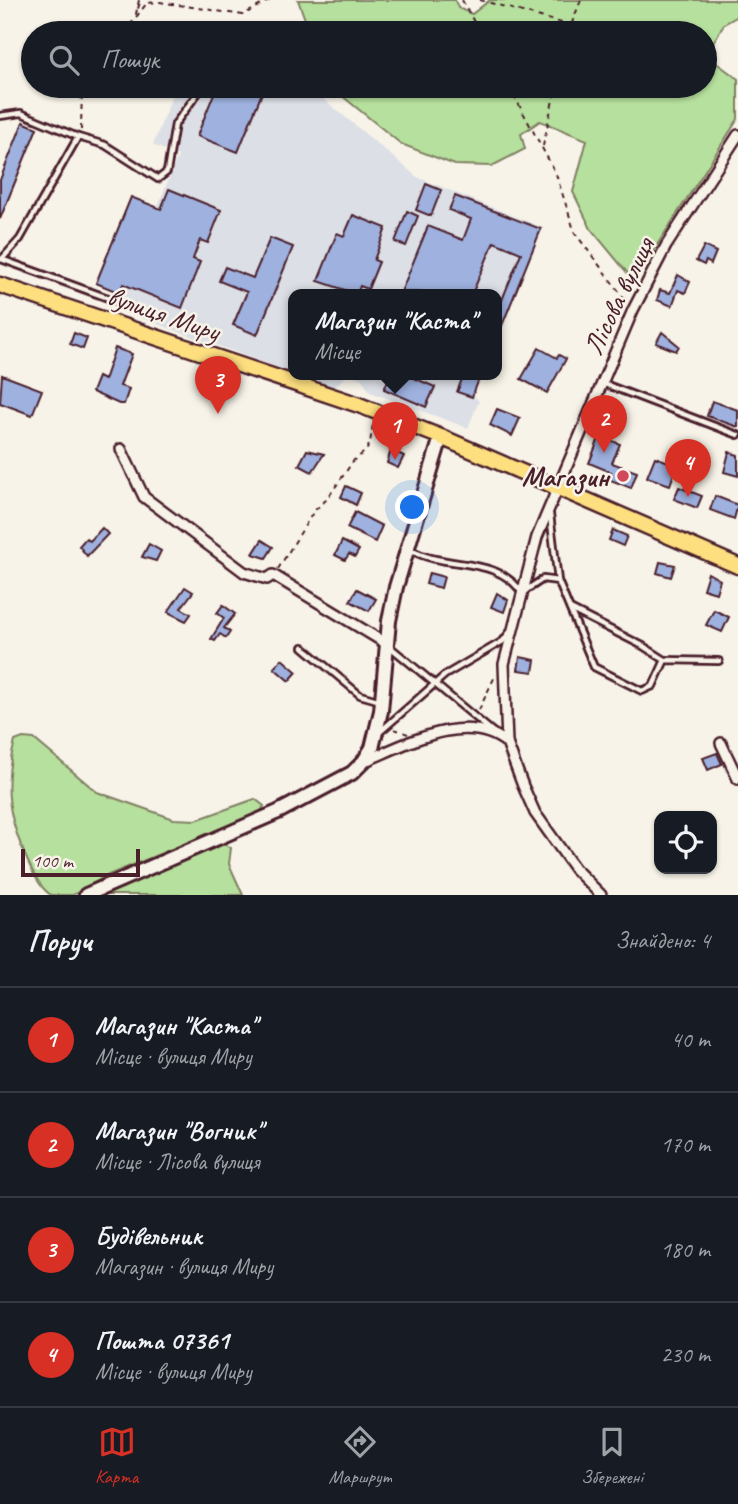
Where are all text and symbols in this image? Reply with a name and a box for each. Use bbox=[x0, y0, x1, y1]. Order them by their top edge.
search box bbox=[21, 21, 717, 98]
icon: search bbox=[45, 41, 83, 79]
text: Пошук bbox=[101, 43, 159, 76]
street label: Лісова вулиця bbox=[575, 230, 663, 360]
street label: вулиця Миру bbox=[103, 278, 227, 350]
popup bbox=[288, 289, 502, 380]
text: Магазин "Каста" bbox=[314, 304, 476, 337]
text: Місце bbox=[314, 337, 360, 366]
pin: 3 bbox=[195, 356, 241, 414]
pin: 2 bbox=[581, 395, 627, 453]
pin: 1 bbox=[372, 402, 418, 460]
pin: 4 bbox=[665, 439, 711, 497]
place label: Магазин bbox=[522, 459, 611, 495]
marker: Магазин bbox=[615, 468, 631, 484]
your location bbox=[395, 490, 429, 524]
map controls bbox=[654, 811, 717, 874]
button: locate bbox=[654, 811, 717, 874]
scale bar bbox=[21, 846, 140, 878]
text: 100 m bbox=[32, 849, 73, 873]
text: Поруч bbox=[28, 922, 92, 960]
text: Знайдено: 4 bbox=[615, 926, 710, 955]
text: Магазин "Каста" bbox=[95, 1009, 256, 1042]
text: 1 bbox=[46, 1025, 56, 1054]
text: 40 m bbox=[671, 1025, 710, 1054]
text: Місце · вулиця Миру bbox=[95, 1042, 252, 1071]
text: Магазин "Вогник" bbox=[95, 1114, 262, 1147]
text: 2 bbox=[46, 1130, 56, 1159]
text: 170 m bbox=[661, 1130, 710, 1159]
text: Місце · Лісова вулиця bbox=[95, 1147, 259, 1176]
text: Будівельник bbox=[95, 1219, 202, 1252]
text: 3 bbox=[46, 1235, 56, 1264]
text: 180 m bbox=[661, 1235, 710, 1264]
text: Магазин · вулиця Миру bbox=[95, 1252, 273, 1281]
text: Пошта 07361 bbox=[95, 1324, 229, 1357]
text: 4 bbox=[46, 1340, 56, 1369]
text: 230 m bbox=[661, 1340, 710, 1369]
text: Місце · вулиця Миру bbox=[95, 1357, 252, 1386]
tab: Карта bbox=[95, 1423, 138, 1489]
tab: Маршрут bbox=[328, 1423, 391, 1489]
tab: Збережені bbox=[581, 1423, 643, 1489]

